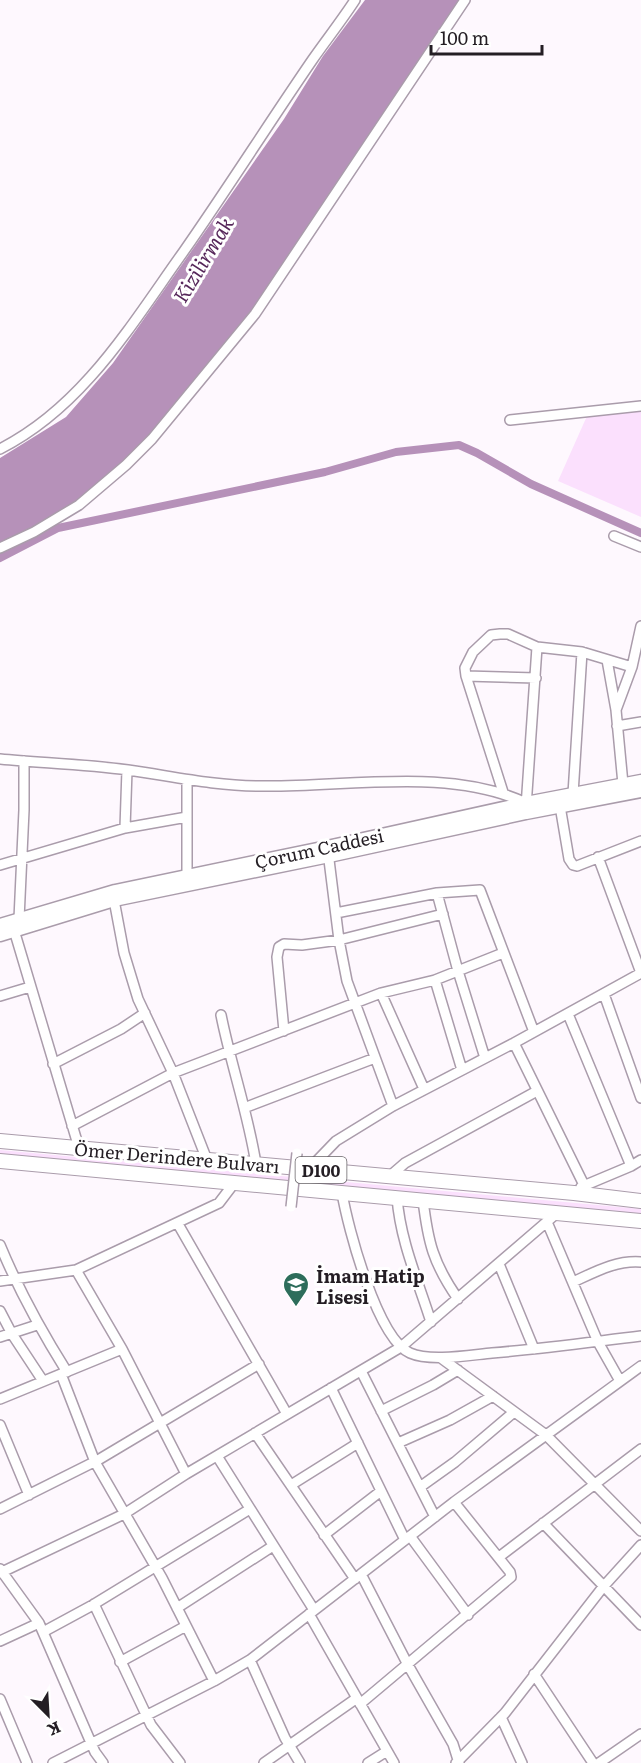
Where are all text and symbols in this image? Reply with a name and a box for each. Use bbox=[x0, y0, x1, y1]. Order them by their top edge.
scale bar bbox=[431, 18, 542, 56]
text: 100 m bbox=[440, 24, 489, 51]
water label: Kizilirmak bbox=[165, 210, 239, 308]
street label: Çorum Caddesi bbox=[252, 821, 386, 875]
street label: Ömer Derindere Bulvarı bbox=[73, 1135, 281, 1179]
road number: D100 bbox=[296, 1157, 346, 1183]
place label: İmam Hatip Lisesi bbox=[316, 1262, 425, 1310]
school or university icon: İmam Hatip Lisesi bbox=[281, 1270, 311, 1308]
north arrow bbox=[18, 1685, 78, 1745]
text: K bbox=[43, 1716, 65, 1743]

